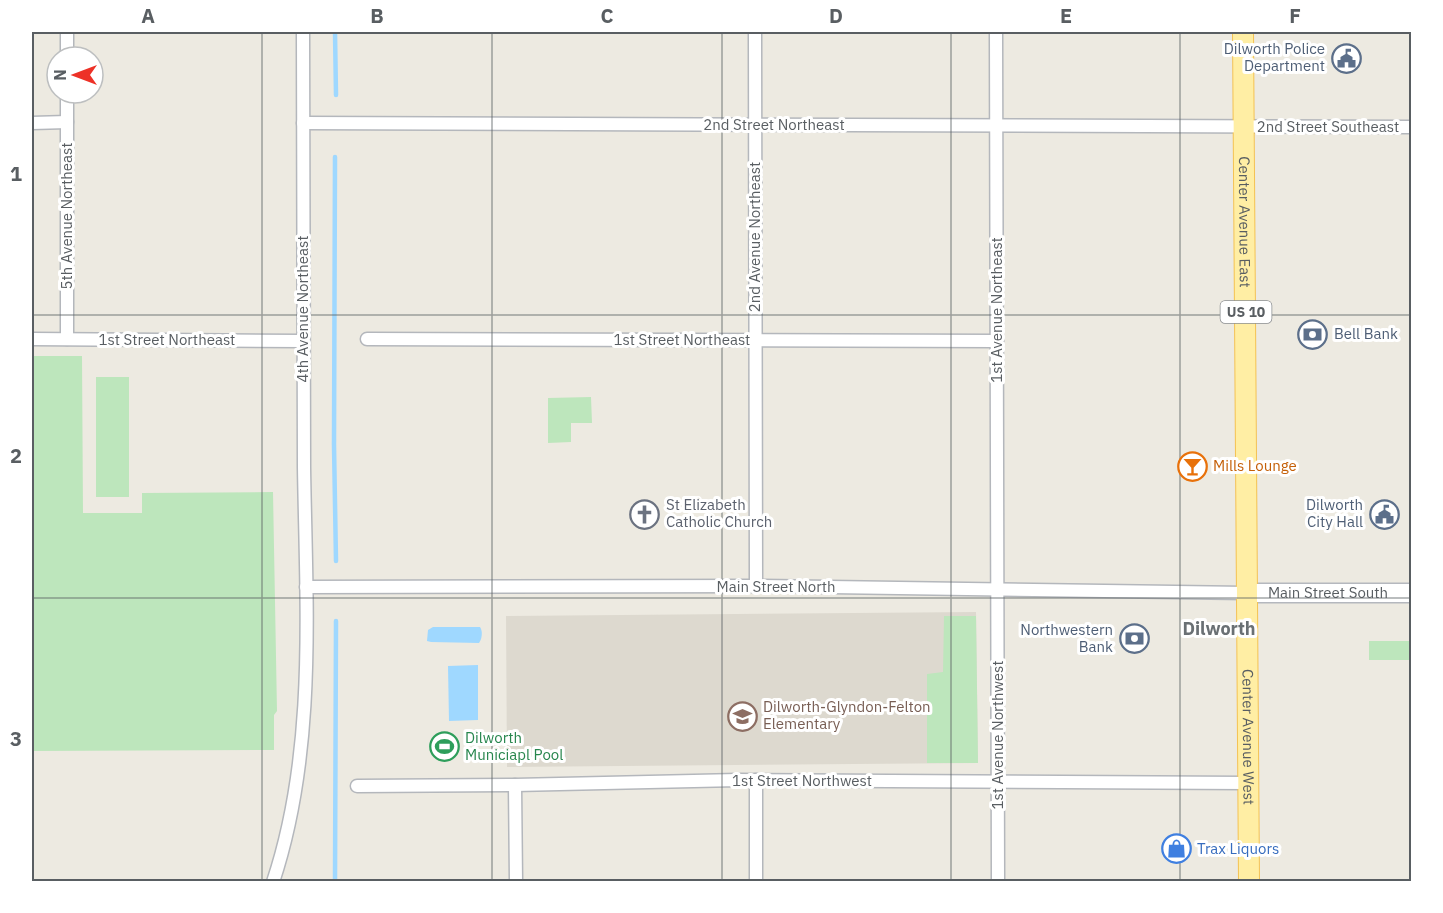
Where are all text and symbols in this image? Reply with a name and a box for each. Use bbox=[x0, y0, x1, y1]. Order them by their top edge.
text: A bbox=[141, 2, 155, 29]
text: B bbox=[370, 2, 384, 29]
text: C bbox=[600, 2, 614, 29]
text: D bbox=[829, 2, 843, 29]
text: E bbox=[1060, 2, 1072, 29]
text: F bbox=[1289, 2, 1301, 29]
place label: Dilworth Police Department bbox=[1224, 39, 1325, 75]
public building icon: Dilworth Police Department bbox=[1330, 42, 1362, 74]
north arrow bbox=[45, 45, 105, 105]
text: N bbox=[50, 69, 70, 81]
street label: 2nd Street Northeast bbox=[703, 115, 845, 134]
street label: 2nd Street Southeast bbox=[1257, 117, 1399, 136]
street label: 5th Avenue Northeast bbox=[57, 142, 76, 290]
street label: Center Avenue East bbox=[1235, 156, 1255, 288]
text: 1 bbox=[10, 160, 22, 187]
street label: 2nd Avenue Northeast bbox=[745, 162, 764, 312]
street label: 4th Avenue Northeast bbox=[293, 235, 312, 383]
street label: 1st Avenue Northeast bbox=[987, 237, 1006, 383]
road number: US 10 bbox=[1220, 301, 1272, 323]
bank icon: Bell Bank bbox=[1297, 318, 1329, 350]
place label: Bell Bank bbox=[1334, 324, 1398, 343]
street label: 1st Street Northeast bbox=[99, 330, 235, 349]
street label: 1st Street Northeast bbox=[614, 330, 750, 349]
text: 2 bbox=[10, 442, 22, 469]
bar icon: Mills Lounge bbox=[1176, 450, 1208, 482]
place label: Mills Lounge bbox=[1213, 456, 1297, 475]
place label: St Elizabeth Catholic Church bbox=[666, 495, 772, 531]
place label: Dilworth City Hall bbox=[1306, 495, 1363, 531]
church icon: St Elizabeth Catholic Church bbox=[629, 498, 661, 530]
public building icon: Dilworth City Hall bbox=[1368, 498, 1400, 530]
street label: Main Street North bbox=[716, 577, 836, 596]
street label: Main Street South bbox=[1268, 583, 1388, 602]
district label: Dilworth bbox=[1182, 617, 1256, 640]
place label: Northwestern Bank bbox=[1020, 620, 1113, 656]
bank icon: Northwestern Bank bbox=[1118, 623, 1150, 655]
street label: 1st Avenue Northwest bbox=[988, 660, 1007, 810]
street label: Center Avenue West bbox=[1238, 669, 1258, 805]
place label: Dilworth-Glyndon-Felton Elementary bbox=[763, 697, 931, 733]
school or university icon: Dilworth-Glyndon-Felton Elementary bbox=[726, 700, 758, 732]
text: 3 bbox=[10, 725, 22, 752]
place label: Dilworth Municiapl Pool bbox=[465, 728, 563, 764]
sports icon: Dilworth Municiapl Pool bbox=[428, 731, 460, 763]
street label: 1st Street Northwest bbox=[732, 771, 872, 790]
shop icon: Trax Liquors bbox=[1160, 833, 1192, 865]
place label: Trax Liquors bbox=[1197, 839, 1279, 858]

